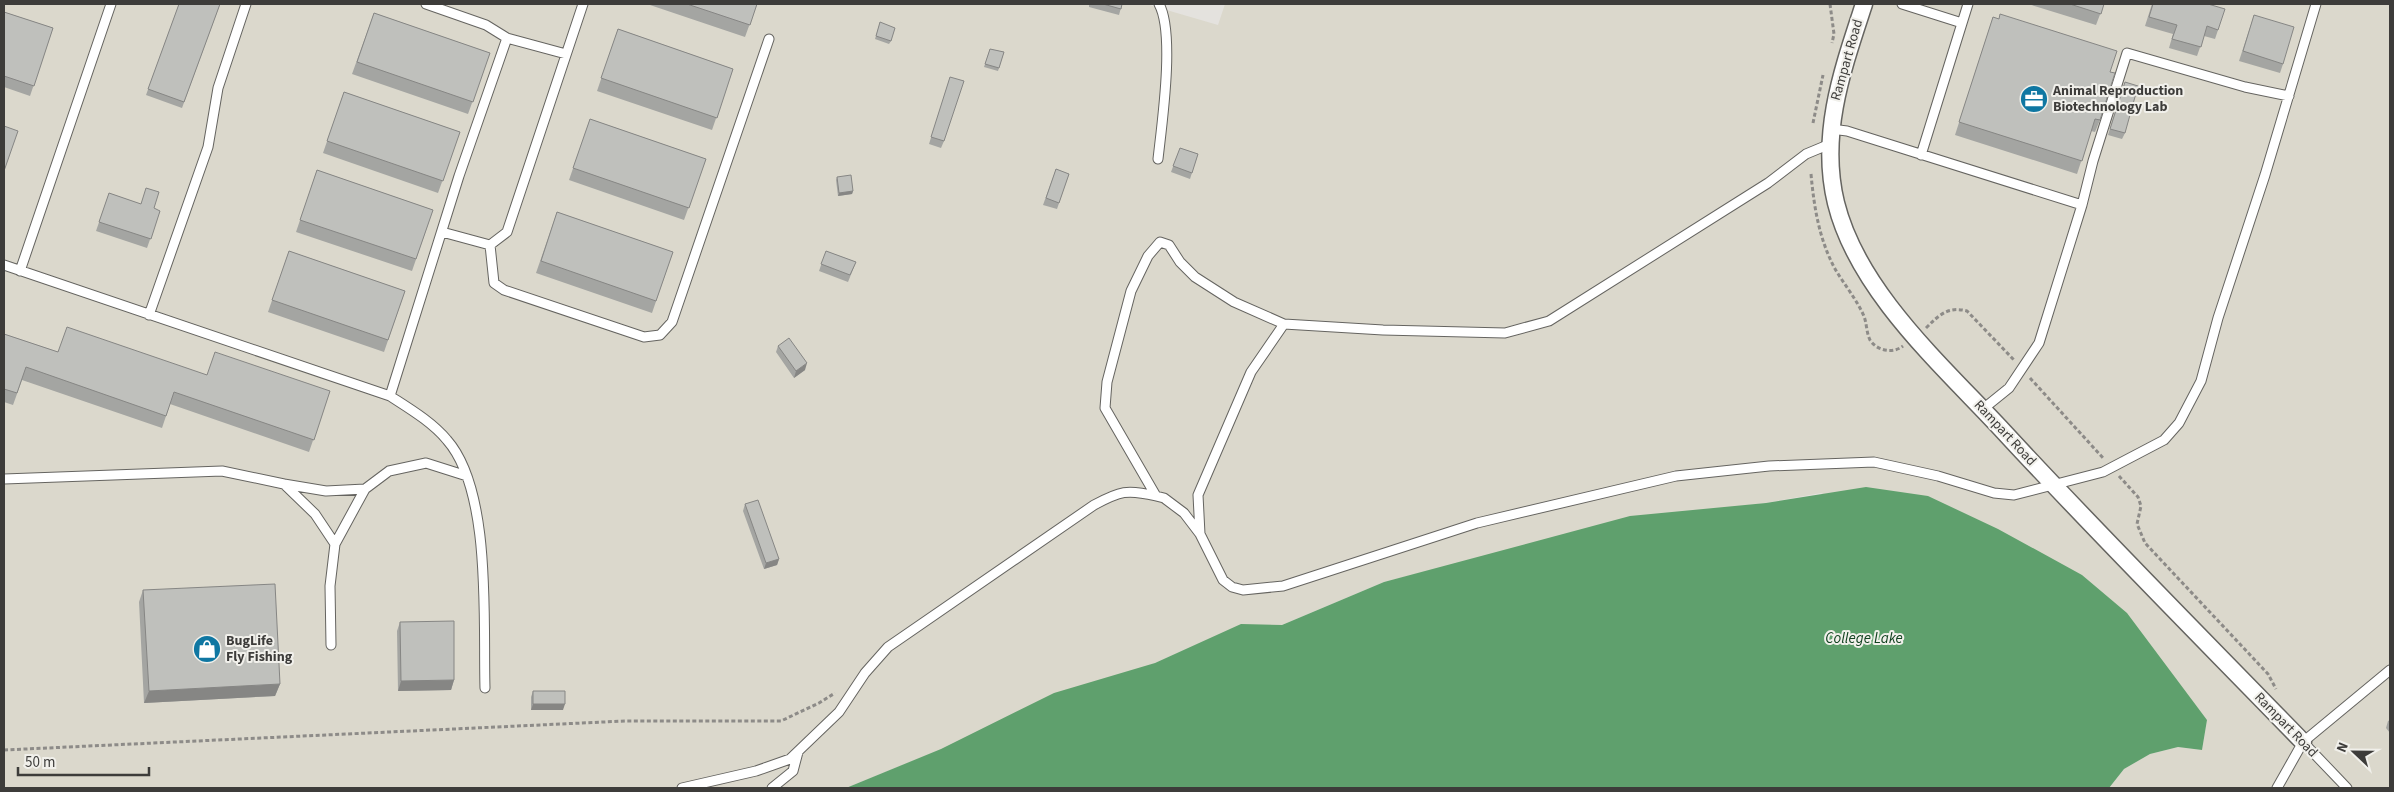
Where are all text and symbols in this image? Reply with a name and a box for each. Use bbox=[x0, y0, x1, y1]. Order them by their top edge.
street label: Rampart Road bbox=[1826, 17, 1868, 103]
place label: Animal Reproduction Biotechnology Lab bbox=[2052, 81, 2183, 117]
office icon: Animal Reproduction Biotechnology Lab bbox=[2019, 84, 2049, 114]
street label: Rampart Road bbox=[1969, 396, 2041, 470]
water label: College Lake bbox=[1825, 628, 1903, 649]
place label: BugLife Fly Fishing bbox=[226, 631, 293, 667]
shop icon: BugLife Fly Fishing bbox=[192, 634, 222, 664]
street label: Rampart Road bbox=[2250, 688, 2322, 762]
north arrow bbox=[2329, 727, 2379, 777]
text: N bbox=[2332, 739, 2354, 756]
scale bar bbox=[18, 744, 149, 776]
text: 50 m bbox=[25, 752, 55, 773]

